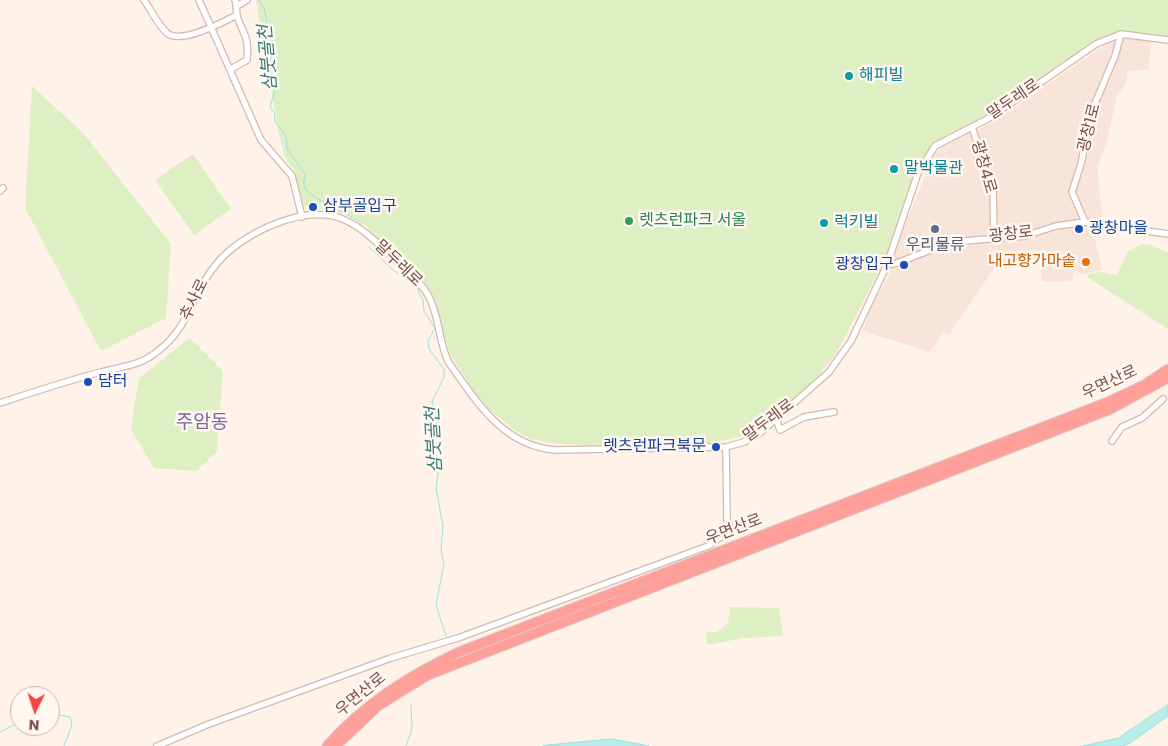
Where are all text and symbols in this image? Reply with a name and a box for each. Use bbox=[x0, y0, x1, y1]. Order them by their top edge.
water label: 삼붓골천 bbox=[255, 24, 283, 92]
place label: 해피빌 bbox=[859, 66, 903, 86]
marker: 해피빌 bbox=[843, 70, 855, 82]
street label: 말두레로 bbox=[984, 76, 1044, 124]
street label: 광창1로 bbox=[1075, 102, 1105, 154]
street label: 광창4로 bbox=[966, 138, 1000, 196]
place label: 말박물관 bbox=[904, 159, 963, 179]
marker: 말박물관 bbox=[888, 163, 900, 175]
place label: 삼부골입구 bbox=[323, 197, 397, 217]
marker: 삼부골입구 bbox=[307, 201, 319, 213]
place label: 렛츠런파크 서울 bbox=[639, 211, 746, 231]
place label: 럭키빌 bbox=[834, 213, 878, 233]
marker: 렛츠런파크 서울 bbox=[623, 215, 635, 227]
marker: 럭키빌 bbox=[818, 217, 830, 229]
place label: 광창마을 bbox=[1089, 219, 1148, 239]
marker: 우리물류 bbox=[929, 223, 941, 235]
street label: 광창로 bbox=[988, 223, 1034, 247]
marker: 광창마을 bbox=[1073, 223, 1085, 235]
place label: 우리물류 bbox=[906, 236, 964, 256]
street label: 말두레로 bbox=[370, 237, 426, 291]
place label: 내고향가마솥 bbox=[988, 252, 1076, 272]
place label: 광창입구 bbox=[835, 255, 894, 275]
marker: 내고향가마솥 bbox=[1080, 256, 1092, 268]
marker: 광창입구 bbox=[898, 259, 910, 271]
street label: 추사로 bbox=[177, 276, 213, 324]
street label: 우면산로 bbox=[1079, 362, 1141, 404]
place label: 담터 bbox=[98, 372, 127, 392]
marker: 담터 bbox=[82, 376, 94, 388]
street label: 말두레로 bbox=[740, 396, 798, 446]
water label: 삼붓골천 bbox=[422, 406, 448, 474]
district label: 주암동 bbox=[176, 412, 228, 434]
place label: 렛츠런파크북문 bbox=[603, 437, 706, 457]
marker: 렛츠런파크북문 bbox=[710, 441, 722, 453]
street label: 우면산로 bbox=[703, 510, 765, 550]
street label: 우면산로 bbox=[332, 669, 390, 721]
north arrow bbox=[10, 686, 60, 736]
text: N bbox=[28, 715, 40, 735]

